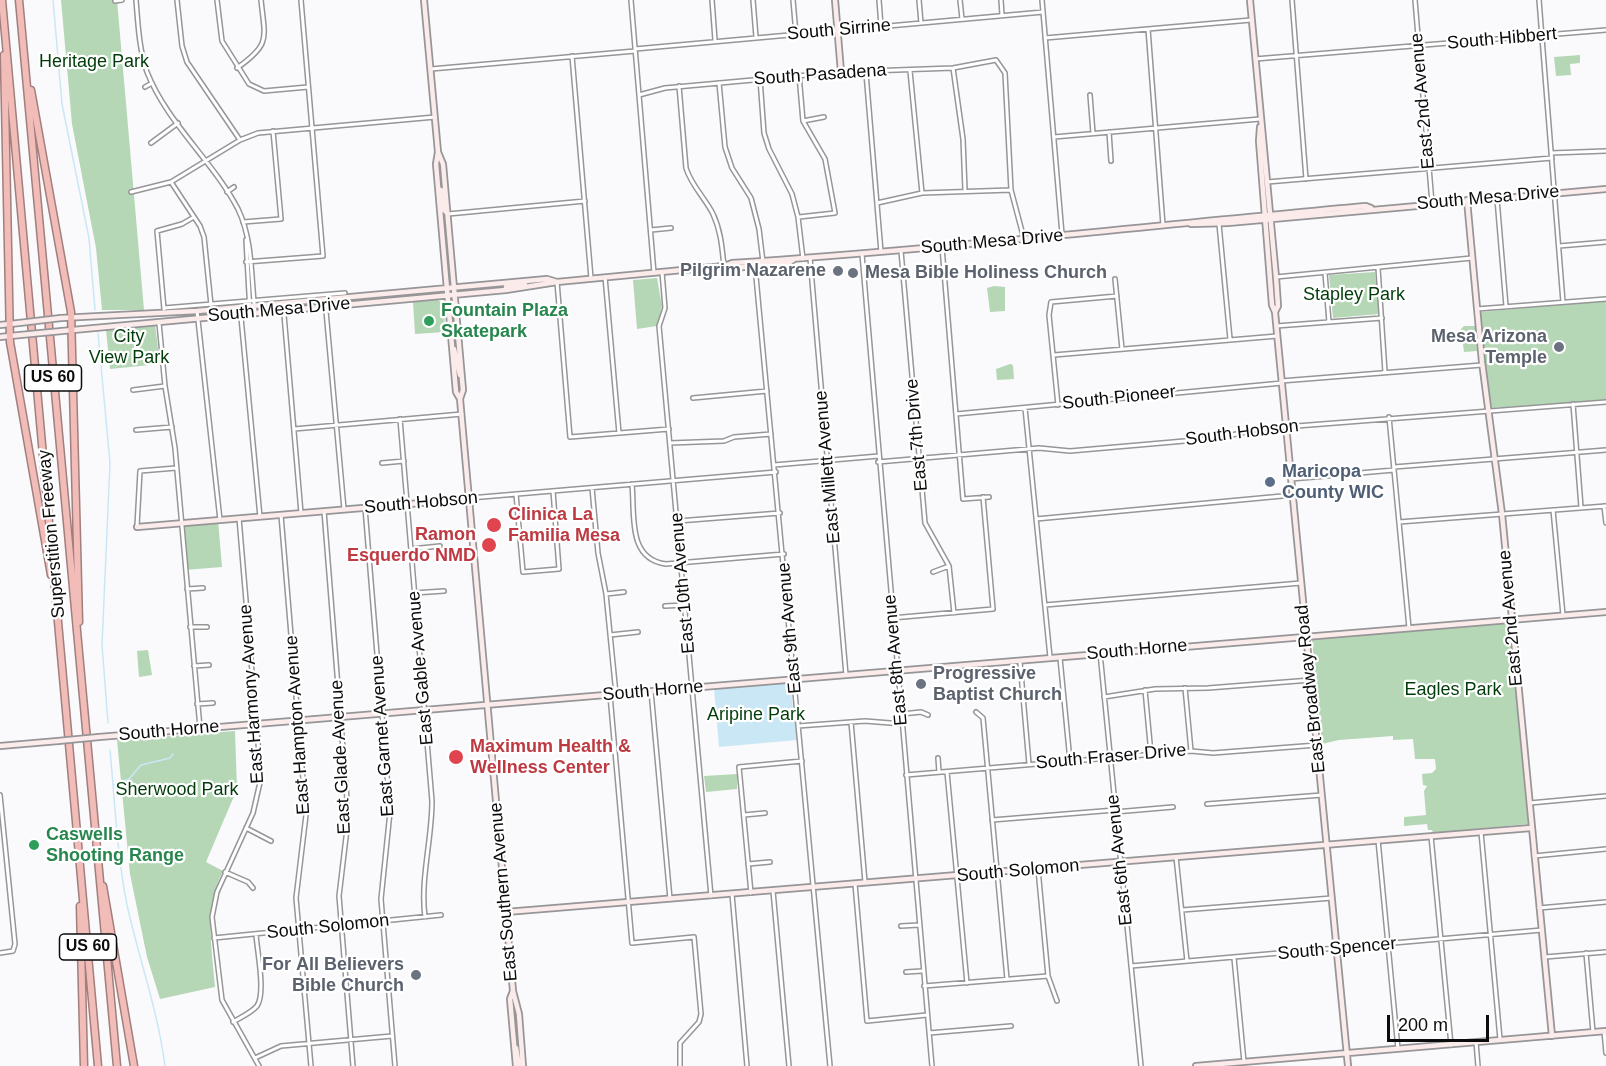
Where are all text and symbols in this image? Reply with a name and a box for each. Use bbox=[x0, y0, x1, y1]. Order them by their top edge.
street label: South Sirrine bbox=[786, 15, 892, 45]
street label: South Hibbert bbox=[1446, 23, 1558, 55]
street label: East 2nd Avenue bbox=[1406, 32, 1440, 170]
park label: Heritage Park bbox=[39, 51, 149, 73]
street label: South Pasadena bbox=[753, 60, 887, 90]
street label: South Mesa Drive bbox=[1416, 181, 1560, 215]
street label: South Mesa Drive bbox=[920, 225, 1064, 259]
place label: Pilgrim Nazarene bbox=[680, 260, 826, 282]
place label: Mesa Bible Holiness Church bbox=[865, 262, 1107, 284]
marker: Pilgrim Nazarene bbox=[831, 264, 845, 278]
marker: Mesa Bible Holiness Church bbox=[846, 266, 860, 280]
park label: Stapley Park bbox=[1303, 284, 1405, 306]
street label: South Mesa Drive bbox=[207, 293, 351, 327]
place label: Fountain Plaza Skatepark bbox=[441, 300, 568, 342]
marker: Fountain Plaza Skatepark bbox=[422, 314, 436, 328]
park label: City View Park bbox=[89, 326, 169, 368]
place label: Mesa Arizona Temple bbox=[1431, 326, 1547, 368]
marker: Mesa Arizona Temple bbox=[1552, 340, 1566, 354]
road number: US 60 bbox=[25, 365, 82, 391]
street label: East 7th Drive bbox=[901, 378, 933, 492]
street label: South Pioneer bbox=[1061, 381, 1177, 415]
street label: East Millett Avenue bbox=[811, 389, 845, 545]
street label: South Hobson bbox=[1184, 415, 1300, 451]
street label: Superstition Freeway bbox=[34, 449, 70, 619]
place label: Maricopa County WIC bbox=[1282, 461, 1384, 504]
marker: Maricopa County WIC bbox=[1263, 475, 1277, 489]
street label: South Hobson bbox=[363, 487, 479, 519]
place label: Clinica La Familia Mesa bbox=[508, 504, 620, 546]
street label: East 10th Avenue bbox=[666, 511, 700, 655]
marker: Clinica La Familia Mesa bbox=[485, 516, 503, 534]
place label: Ramon Esquerdo NMD bbox=[347, 524, 476, 566]
marker: Ramon Esquerdo NMD bbox=[480, 536, 498, 554]
street label: East 2nd Avenue bbox=[1494, 549, 1528, 687]
street label: East 9th Avenue bbox=[773, 561, 807, 695]
street label: East Gable Avenue bbox=[403, 590, 439, 746]
street label: East 8th Avenue bbox=[879, 593, 913, 727]
street label: East Harmony Avenue bbox=[235, 604, 269, 784]
street label: East Broadway Road bbox=[1291, 604, 1331, 774]
street label: East Hampton Avenue bbox=[281, 635, 315, 815]
street label: South Horne bbox=[1086, 635, 1188, 665]
street label: East Garnet Avenue bbox=[367, 655, 399, 817]
place label: Progressive Baptist Church bbox=[933, 663, 1062, 706]
street label: South Horne bbox=[602, 676, 704, 706]
marker: Progressive Baptist Church bbox=[914, 677, 928, 691]
street label: East Glade Avenue bbox=[326, 679, 356, 835]
park label: Eagles Park bbox=[1404, 679, 1502, 701]
park label: Aripine Park bbox=[707, 704, 805, 726]
street label: South Horne bbox=[118, 716, 220, 746]
place label: Maximum Health & Wellness Center bbox=[470, 736, 631, 778]
street label: South Fraser Drive bbox=[1035, 740, 1187, 774]
marker: Maximum Health & Wellness Center bbox=[447, 748, 465, 766]
park label: Sherwood Park bbox=[115, 779, 239, 801]
street label: East 6th Avenue bbox=[1102, 793, 1138, 927]
street label: East Southern Avenue bbox=[485, 802, 523, 982]
place label: Caswells Shooting Range bbox=[46, 824, 184, 866]
marker: Caswells Shooting Range bbox=[27, 838, 41, 852]
street label: South Solomon bbox=[956, 855, 1080, 887]
street label: South Solomon bbox=[266, 910, 390, 944]
street label: South Spencer bbox=[1277, 933, 1397, 965]
road number: US 60 bbox=[60, 934, 116, 960]
place label: For All Believers Bible Church bbox=[262, 954, 404, 996]
marker: For All Believers Bible Church bbox=[409, 968, 423, 982]
scale bar bbox=[1390, 1003, 1492, 1041]
text: 200 m bbox=[1398, 1015, 1448, 1035]

